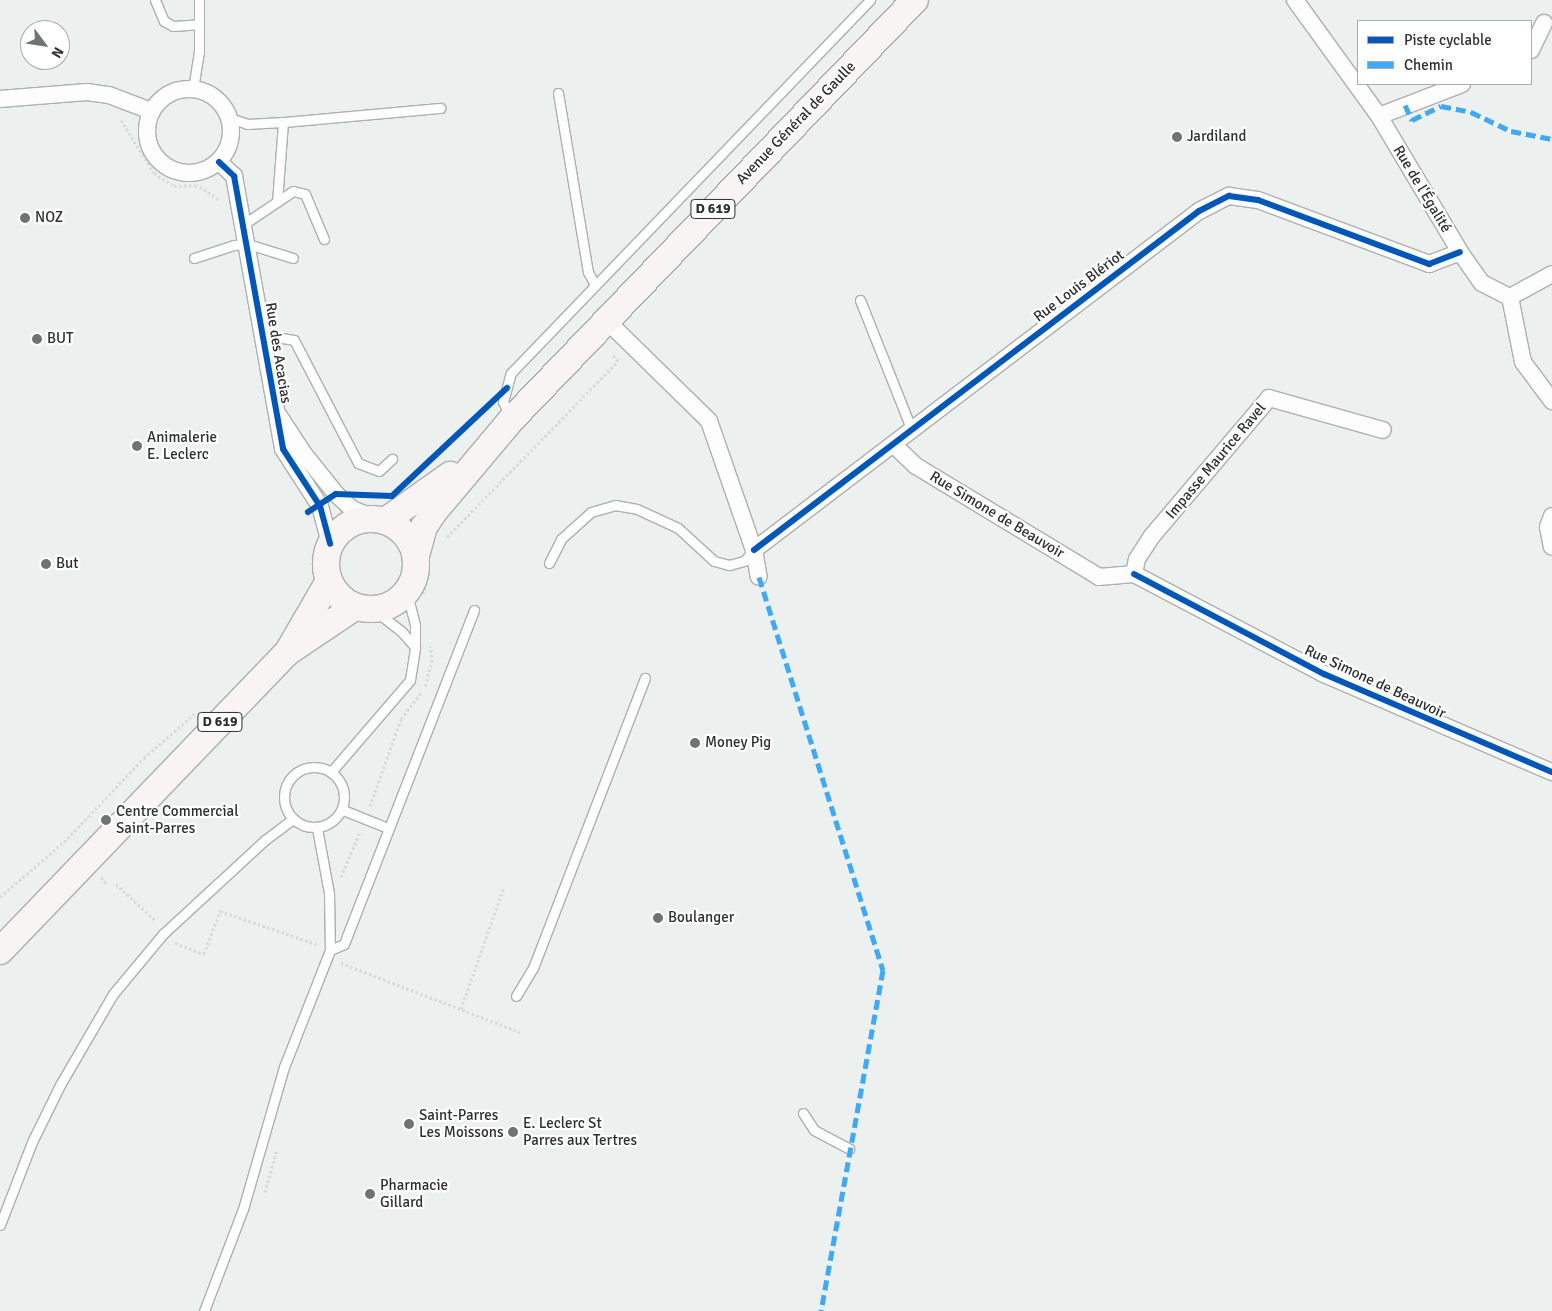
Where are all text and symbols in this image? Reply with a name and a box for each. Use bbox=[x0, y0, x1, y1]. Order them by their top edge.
north arrow bbox=[20, 20, 70, 70]
legend bbox=[1357, 20, 1532, 85]
text: Piste cyclable bbox=[1404, 31, 1492, 49]
text: N bbox=[48, 44, 67, 61]
text: Chemin bbox=[1404, 56, 1453, 74]
street label: Avenue Général de Gaulle bbox=[733, 58, 859, 188]
place label: Jardiland bbox=[1187, 128, 1246, 146]
marker: Jardiland bbox=[1171, 131, 1183, 143]
street label: Rue de l'Égalité bbox=[1389, 142, 1455, 236]
road number: D 619 bbox=[689, 198, 737, 220]
place label: NOZ bbox=[35, 209, 63, 227]
marker: NOZ bbox=[19, 212, 31, 224]
street label: Rue Louis Blériot bbox=[1030, 246, 1128, 326]
street label: Rue des Acacias bbox=[261, 301, 295, 405]
place label: BUT bbox=[47, 330, 73, 348]
marker: BUT bbox=[31, 333, 43, 345]
street label: Impasse Maurice Ravel bbox=[1162, 399, 1270, 523]
place label: Animalerie E. Leclerc bbox=[147, 428, 217, 463]
marker: Animalerie E. Leclerc bbox=[131, 440, 143, 452]
street label: Rue Simone de Beauvoir bbox=[926, 468, 1068, 562]
place label: But bbox=[56, 555, 79, 573]
marker: But bbox=[40, 558, 52, 570]
street label: Rue Simone de Beauvoir bbox=[1301, 641, 1449, 723]
road number: D 619 bbox=[196, 710, 244, 734]
place label: Money Pig bbox=[705, 734, 771, 752]
marker: Money Pig bbox=[689, 737, 701, 749]
place label: Centre Commercial Saint-Parres bbox=[116, 802, 239, 837]
marker: Centre Commercial Saint-Parres bbox=[100, 814, 112, 826]
place label: Boulanger bbox=[668, 909, 734, 927]
marker: Boulanger bbox=[652, 912, 664, 924]
place label: Saint-Parres Les Moissons bbox=[419, 1106, 503, 1141]
place label: E. Leclerc St Parres aux Tertres bbox=[523, 1114, 637, 1149]
marker: Saint-Parres Les Moissons bbox=[403, 1118, 415, 1130]
marker: E. Leclerc St Parres aux Tertres bbox=[507, 1126, 519, 1138]
place label: Pharmacie Gillard bbox=[380, 1176, 448, 1211]
marker: Pharmacie Gillard bbox=[364, 1188, 376, 1200]

